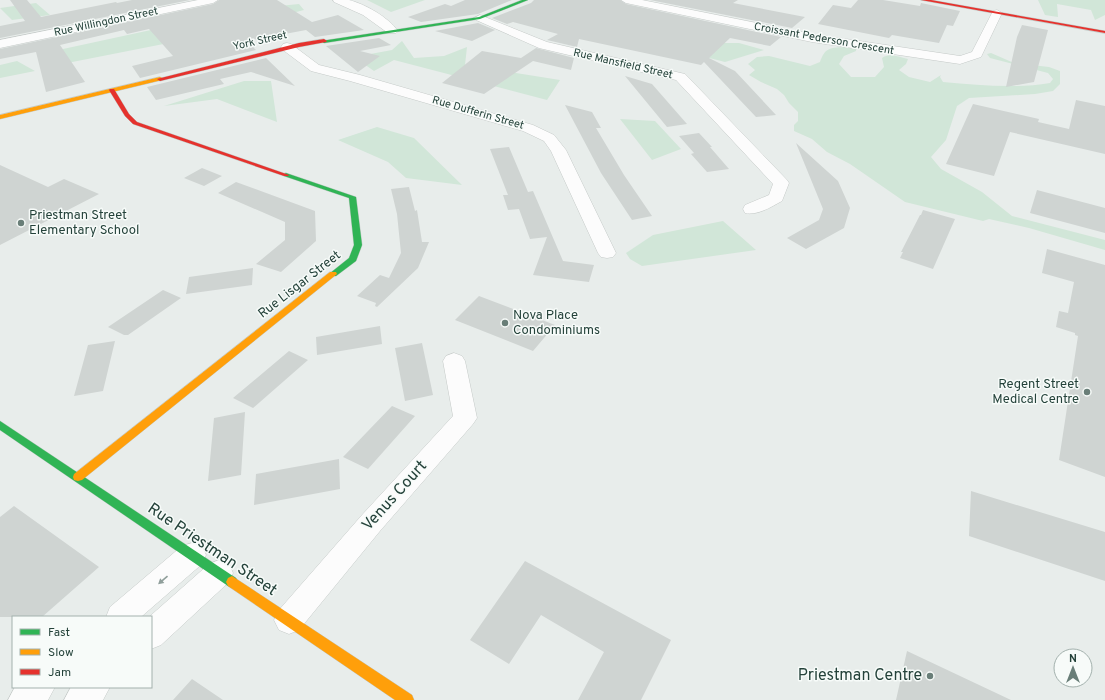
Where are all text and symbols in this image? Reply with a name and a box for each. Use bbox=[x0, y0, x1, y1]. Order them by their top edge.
street label: Rue Willingdon Street bbox=[53, 4, 159, 40]
street label: Croissant Pederson Crescent bbox=[753, 20, 895, 58]
street label: York Street bbox=[232, 28, 288, 54]
street label: Rue Mansfield Street bbox=[572, 46, 674, 82]
street label: Rue Dufferin Street bbox=[430, 93, 526, 133]
place label: Priestman Street Elementary School bbox=[29, 208, 139, 239]
marker: Priestman Street Elementary School bbox=[16, 218, 26, 228]
street label: Rue Lisgar Street bbox=[255, 248, 345, 322]
place label: Nova Place Condominiums bbox=[513, 308, 600, 339]
marker: Nova Place Condominiums bbox=[500, 318, 510, 328]
place label: Regent Street Medical Centre bbox=[992, 377, 1079, 408]
marker: Regent Street Medical Centre bbox=[1082, 387, 1092, 397]
street label: Venus Court bbox=[358, 457, 432, 535]
street label: Rue Priestman Street bbox=[143, 499, 281, 601]
one-way arrow bbox=[157, 576, 168, 585]
legend bbox=[12, 616, 152, 688]
text: Fast bbox=[48, 625, 70, 641]
text: Slow bbox=[48, 645, 74, 661]
north arrow bbox=[1053, 648, 1093, 688]
text: N bbox=[1069, 652, 1077, 666]
text: Jam bbox=[48, 665, 71, 681]
place label: Priestman Centre bbox=[798, 666, 922, 686]
marker: Priestman Centre bbox=[925, 671, 935, 681]

